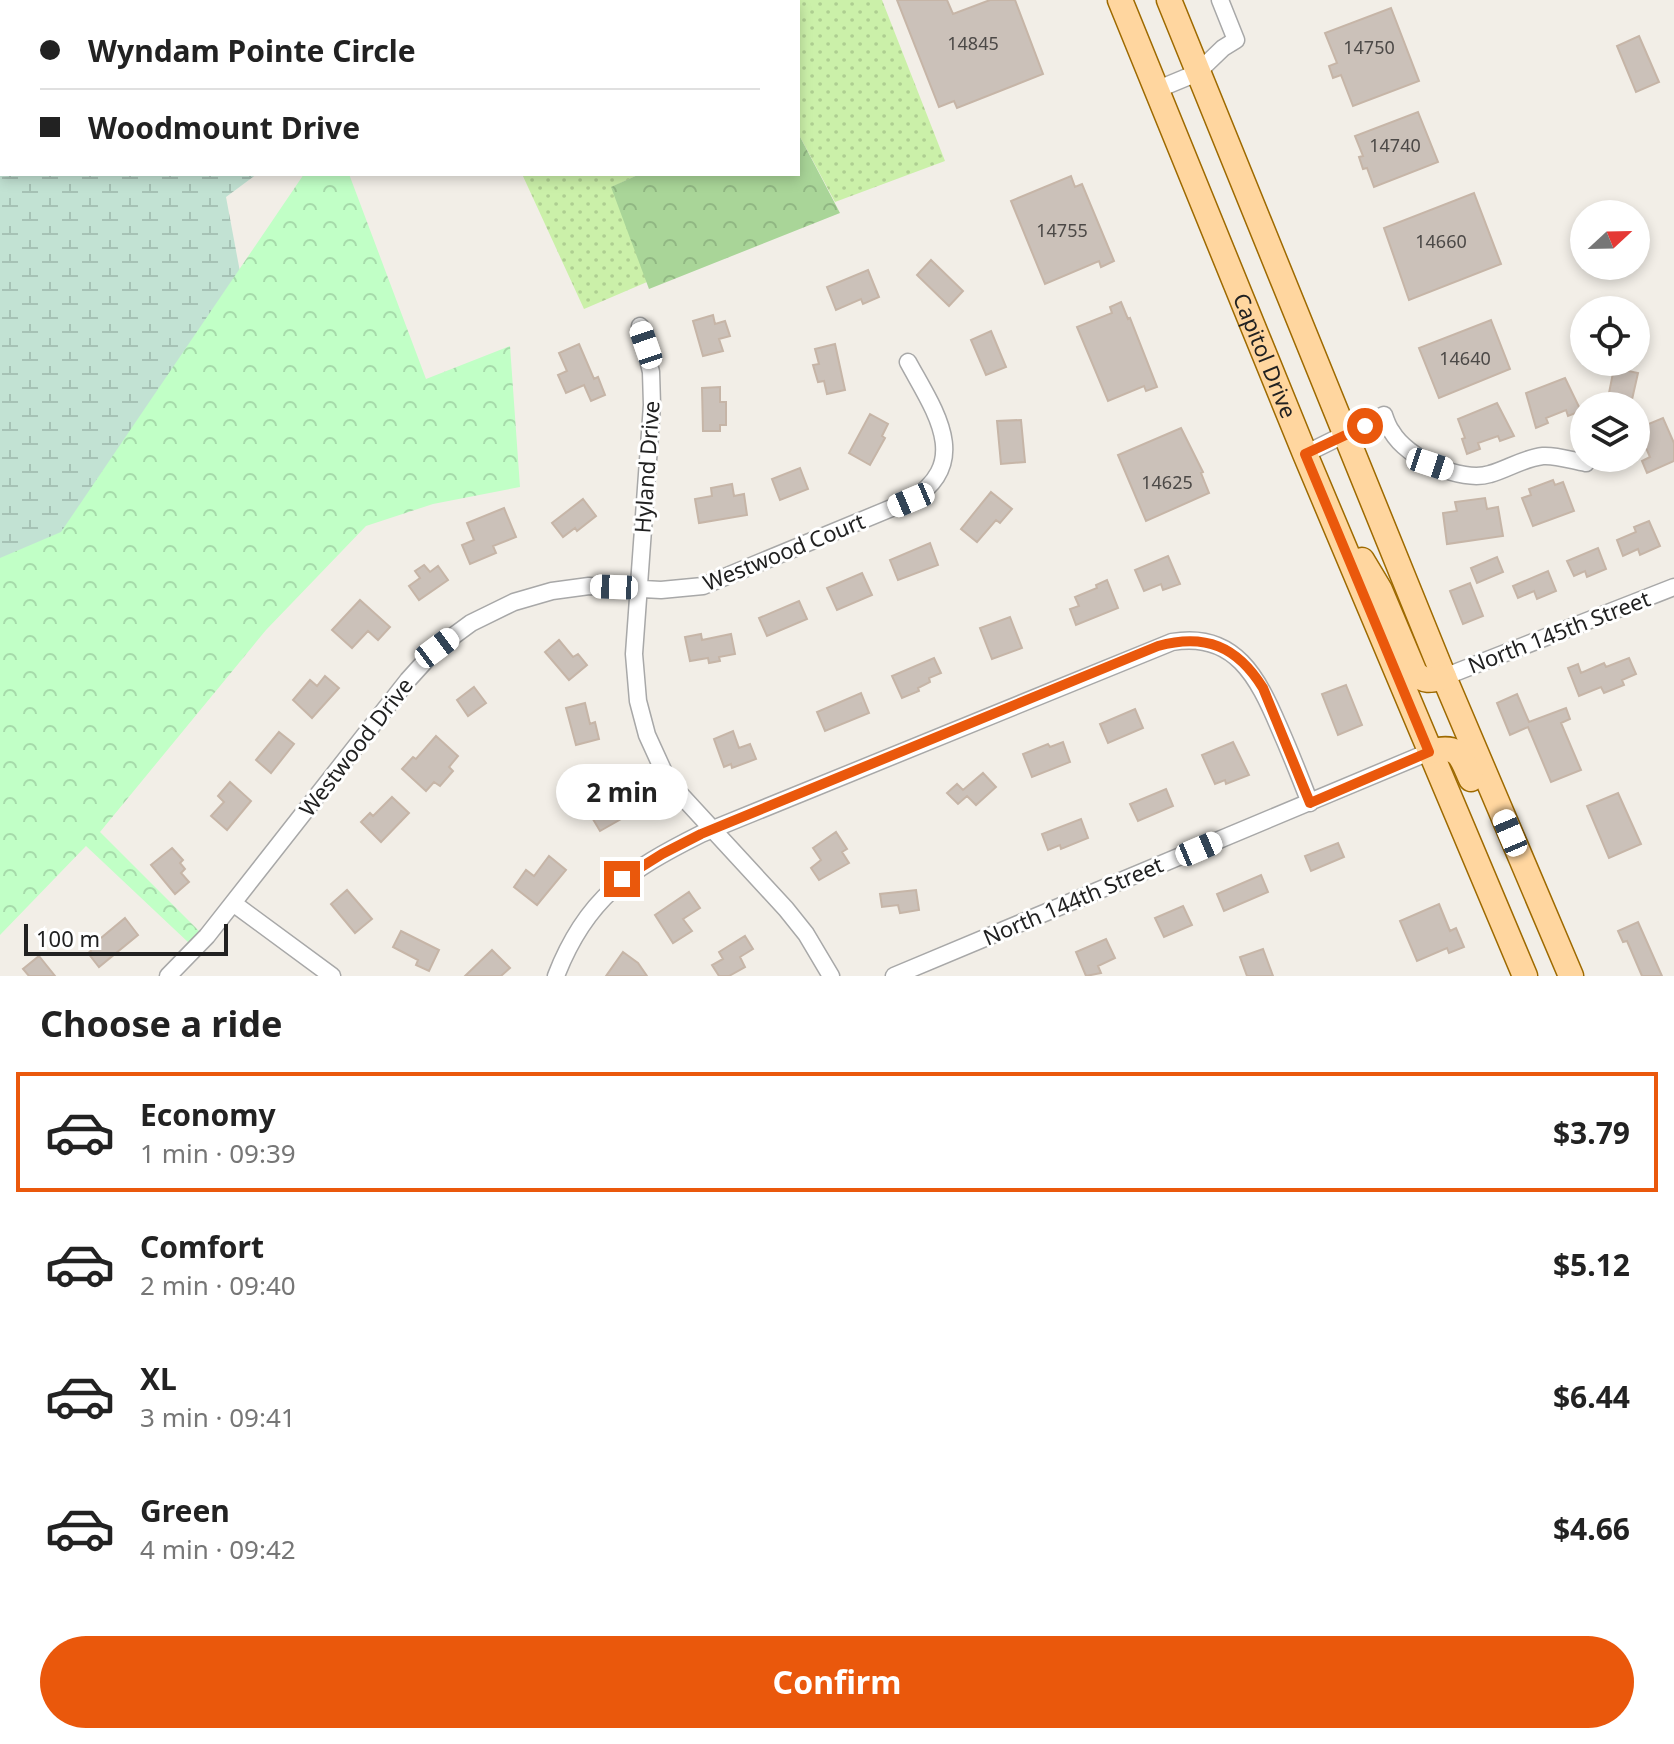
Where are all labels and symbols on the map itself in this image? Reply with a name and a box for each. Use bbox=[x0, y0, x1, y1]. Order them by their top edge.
house number: 14845 bbox=[947, 31, 999, 55]
house number: 14750 bbox=[1343, 35, 1395, 59]
house number: 14740 bbox=[1369, 133, 1421, 157]
north arrow bbox=[1570, 200, 1650, 280]
house number: 14755 bbox=[1036, 218, 1088, 242]
house number: 14660 bbox=[1415, 229, 1467, 253]
street label: Capitol Drive bbox=[1227, 288, 1305, 422]
car bbox=[627, 318, 665, 372]
house number: 14640 bbox=[1439, 346, 1491, 370]
street label: Hyland Drive bbox=[626, 400, 666, 534]
route start bbox=[1347, 408, 1383, 444]
car bbox=[1403, 445, 1457, 483]
house number: 14625 bbox=[1141, 470, 1193, 494]
car bbox=[884, 480, 938, 520]
street label: Westwood Court bbox=[698, 505, 869, 597]
car bbox=[590, 574, 638, 600]
street label: North 145th Street bbox=[1463, 582, 1654, 680]
car bbox=[411, 624, 463, 672]
street label: Westwood Drive bbox=[292, 671, 419, 822]
callout: 2 min bbox=[556, 763, 688, 819]
car bbox=[1490, 806, 1530, 860]
car bbox=[1172, 829, 1226, 869]
street label: North 144th Street bbox=[978, 849, 1167, 952]
route end bbox=[604, 861, 640, 897]
scale bar bbox=[24, 920, 228, 956]

